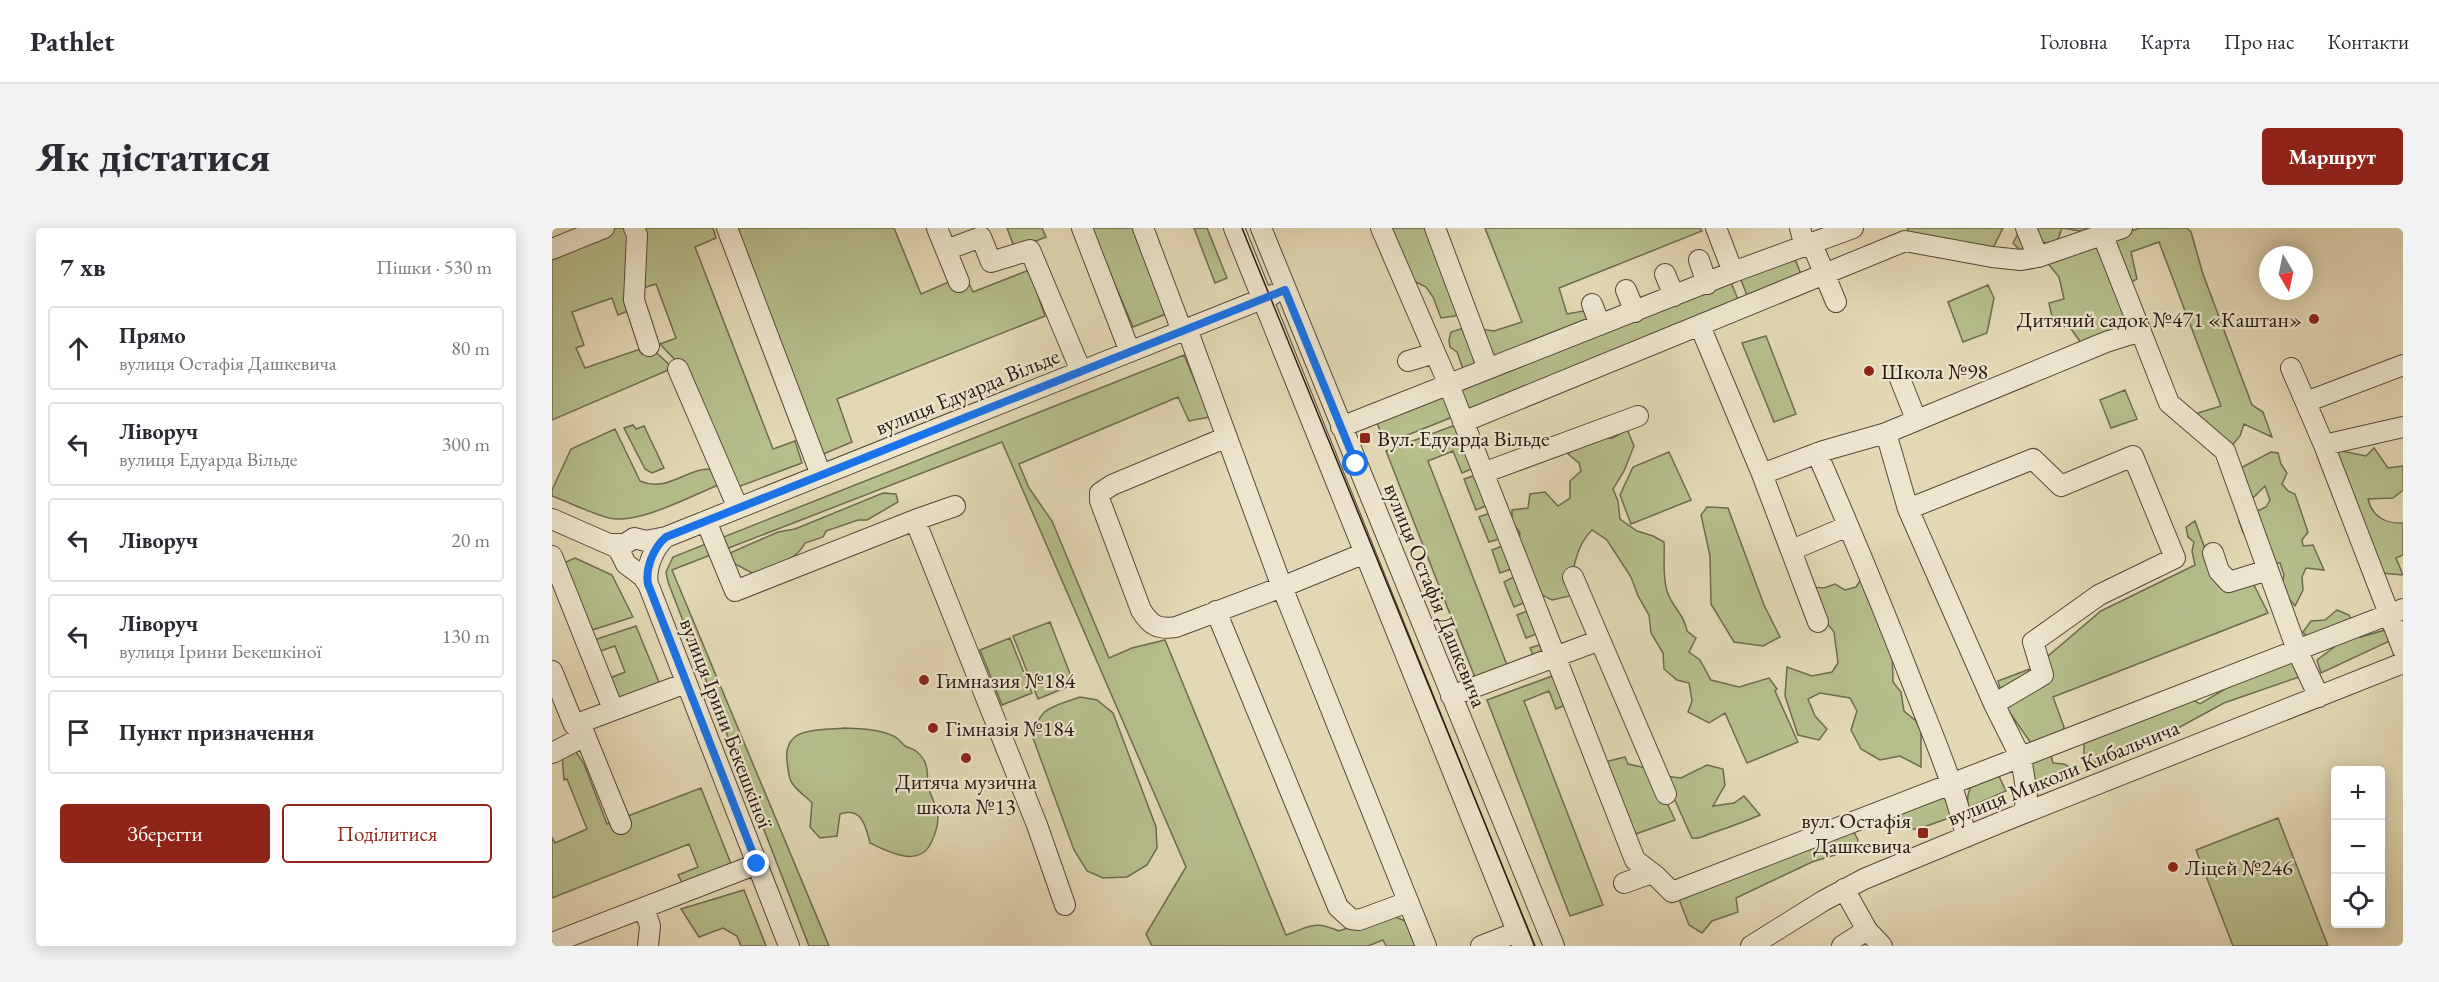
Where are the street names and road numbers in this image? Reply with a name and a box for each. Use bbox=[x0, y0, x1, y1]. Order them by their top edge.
street label: вулиця Едуарда Вільде bbox=[871, 341, 1064, 442]
street label: вулиця Остафія Дашкевича bbox=[1377, 479, 1494, 712]
street label: вулиця Ірини Бекешкіної bbox=[673, 614, 780, 833]
street label: вулиця Миколи Кибальчича bbox=[1943, 712, 2184, 832]

